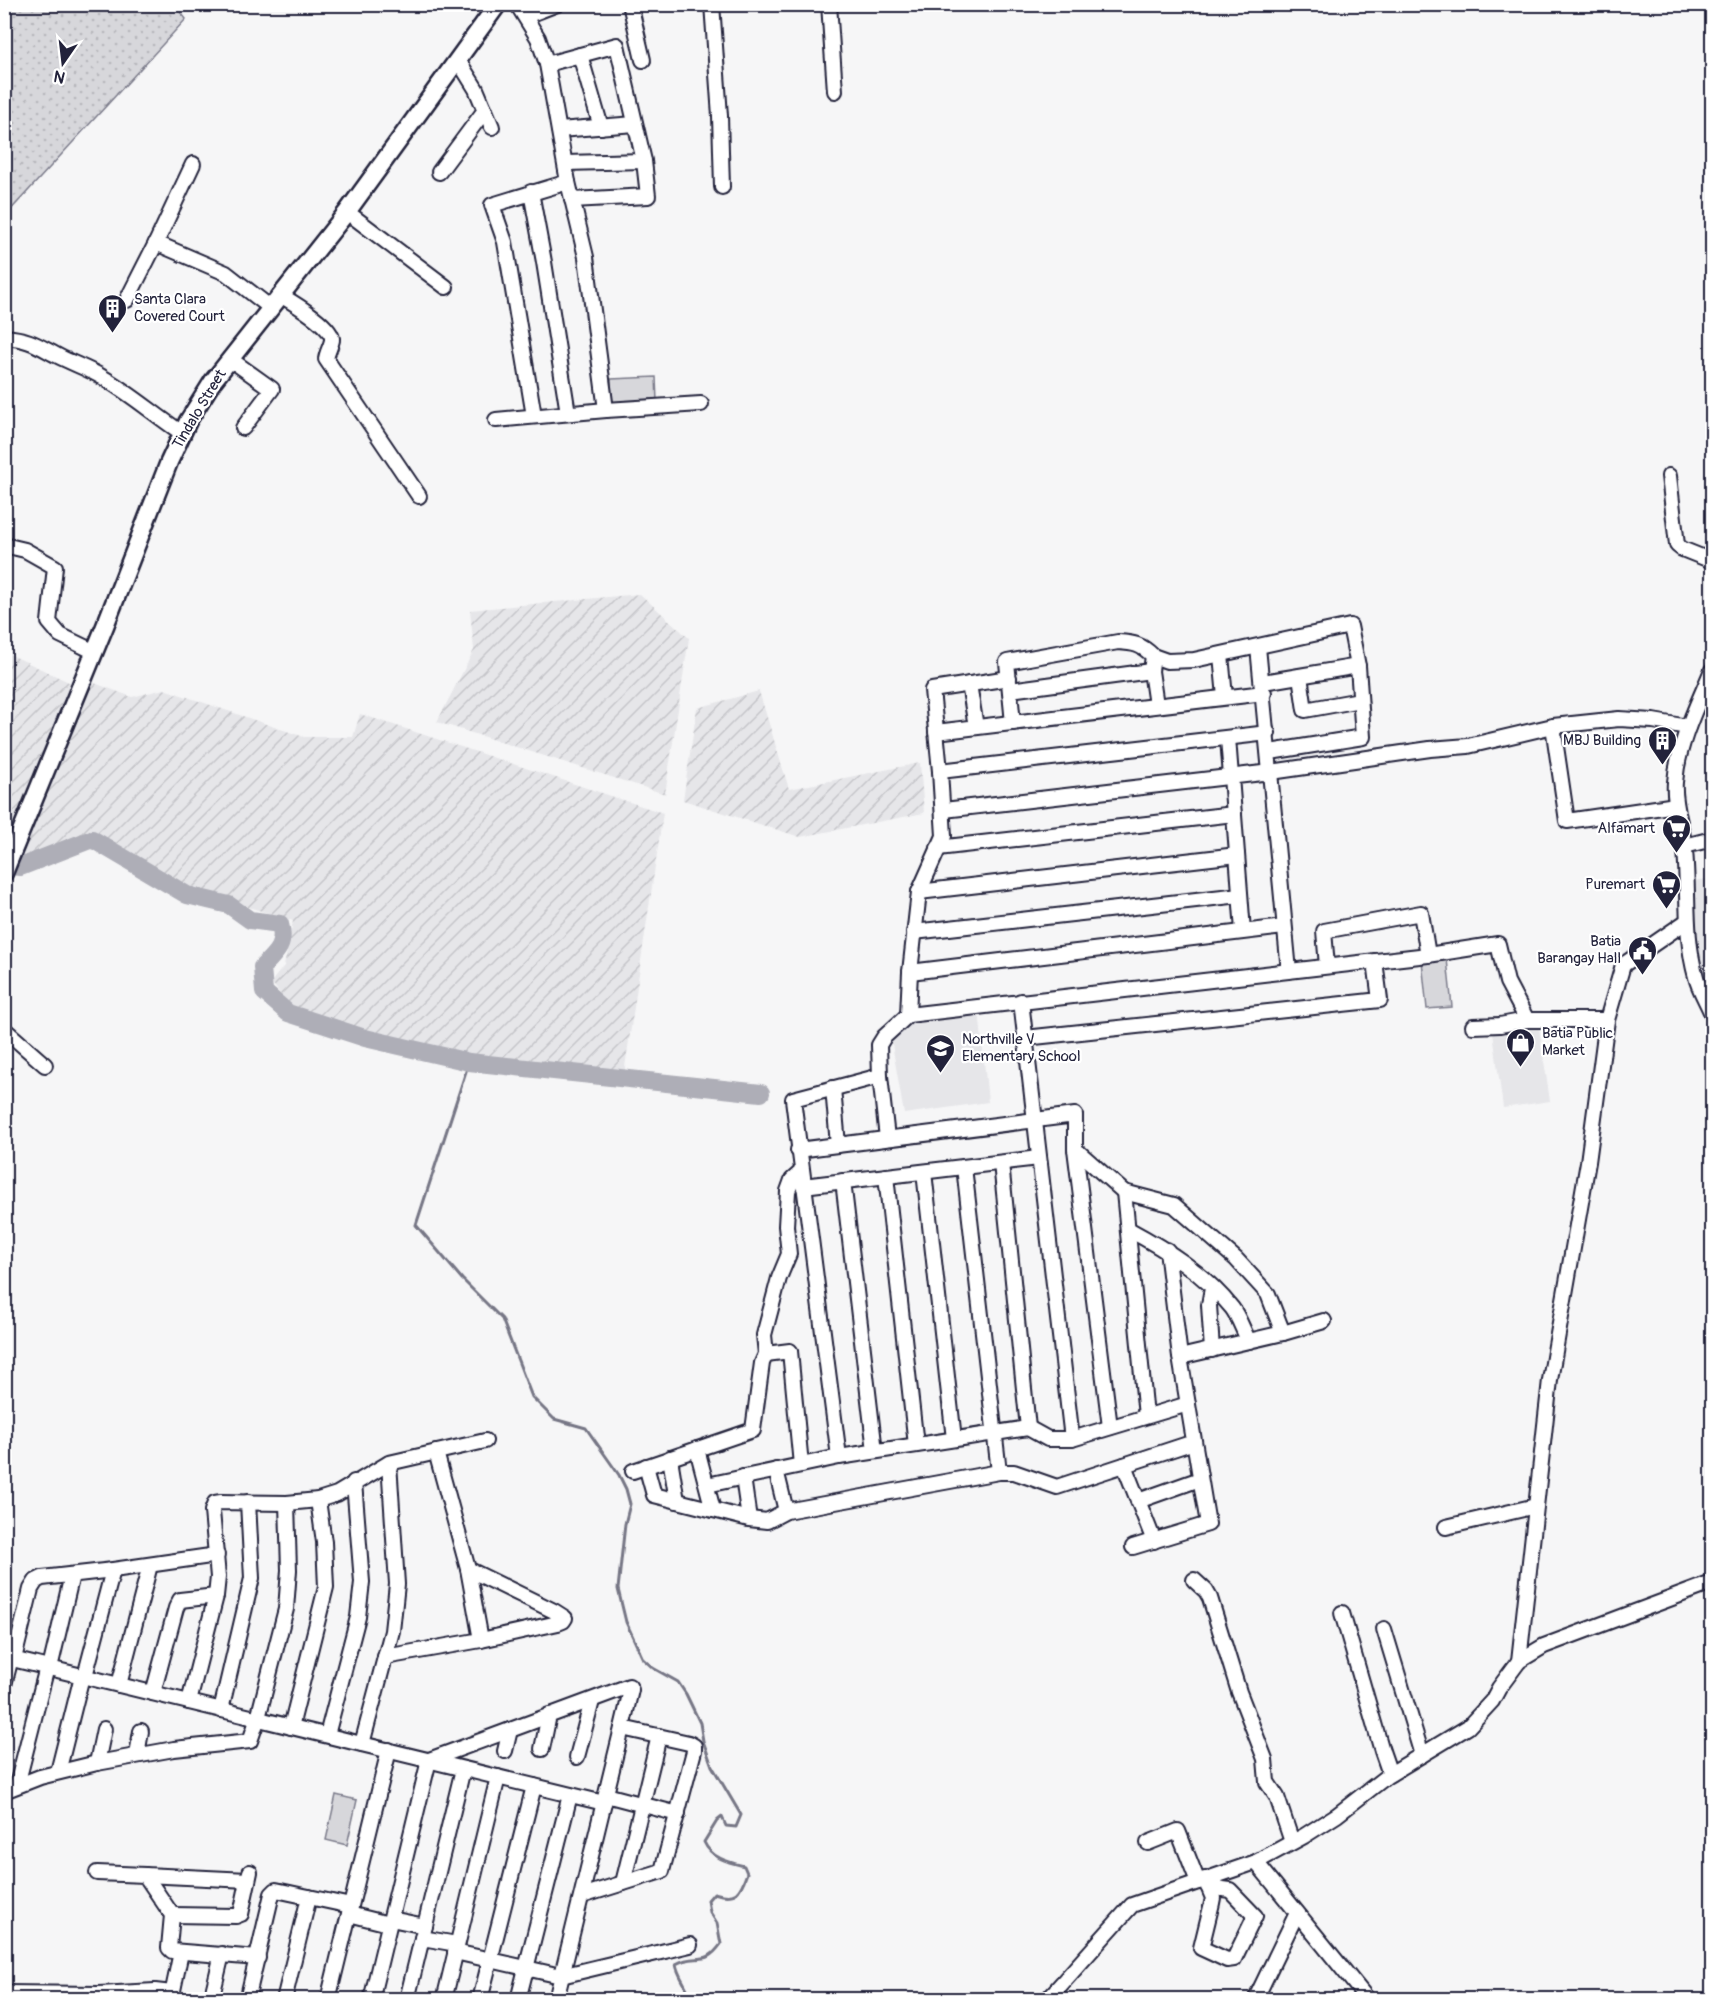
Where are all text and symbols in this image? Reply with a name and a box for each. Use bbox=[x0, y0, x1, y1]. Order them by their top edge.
north arrow bbox=[33, 33, 93, 93]
text: N bbox=[52, 66, 67, 88]
place label: Santa Clara Covered Court bbox=[134, 290, 226, 326]
building icon: Santa Clara Covered Court bbox=[97, 292, 129, 334]
street label: Tindalo Street bbox=[168, 365, 231, 452]
building icon: MBJ Building bbox=[1646, 724, 1678, 766]
place label: MBJ Building bbox=[1563, 731, 1641, 750]
supermarket icon: Alfamart bbox=[1660, 812, 1692, 854]
place label: Alfamart bbox=[1598, 819, 1656, 838]
supermarket icon: Puremart bbox=[1650, 868, 1682, 910]
place label: Puremart bbox=[1585, 875, 1646, 894]
place label: Batia Barangay Hall bbox=[1537, 932, 1621, 968]
public building icon: Batia Barangay Hall bbox=[1626, 934, 1658, 976]
place label: Batia Public Market bbox=[1542, 1024, 1613, 1060]
shop icon: Batia Public Market bbox=[1505, 1026, 1537, 1068]
place label: Northville V Elementary School bbox=[962, 1030, 1081, 1066]
school or university icon: Northville V Elementary School bbox=[925, 1032, 957, 1074]

